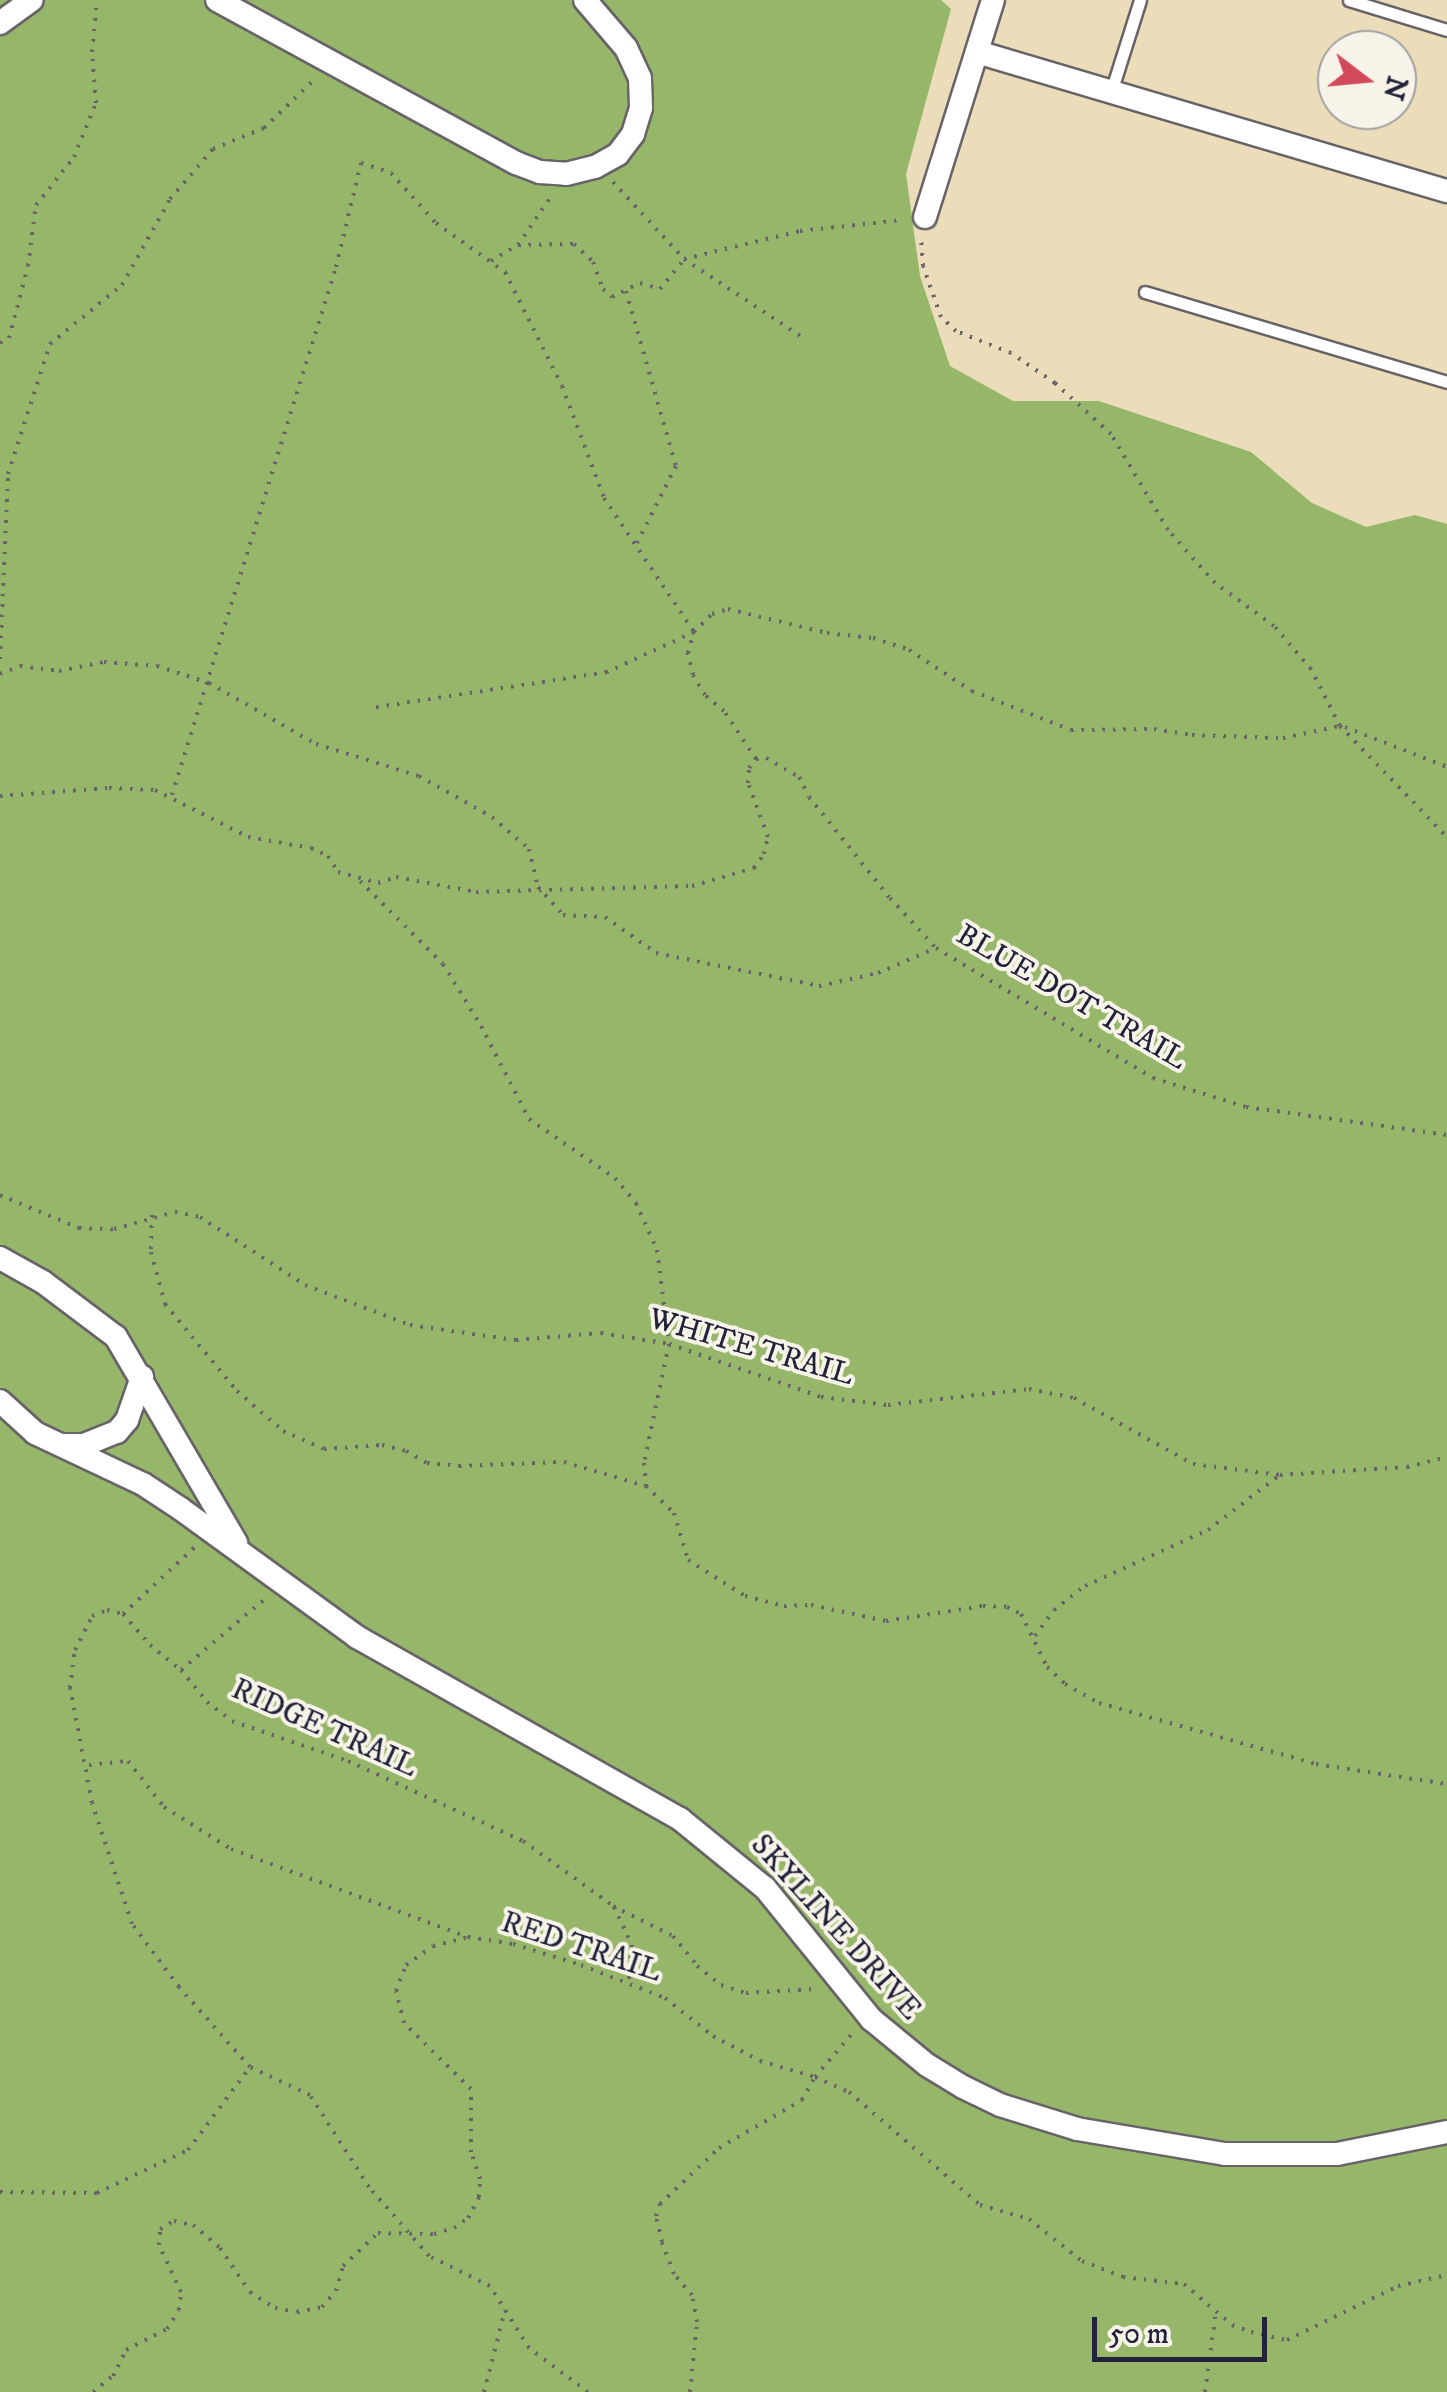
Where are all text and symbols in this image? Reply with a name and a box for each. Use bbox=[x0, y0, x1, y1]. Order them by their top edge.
north arrow bbox=[1317, 30, 1417, 130]
text: N bbox=[1374, 72, 1414, 104]
street label: BLUE DOT TRAIL bbox=[950, 918, 1192, 1078]
street label: WHITE TRAIL bbox=[645, 1302, 857, 1394]
street label: RIDGE TRAIL bbox=[226, 1672, 422, 1786]
street label: SKYLINE DRIVE bbox=[742, 1828, 928, 2028]
street label: RED TRAIL bbox=[497, 1905, 665, 1991]
scale bar bbox=[1097, 2297, 1272, 2359]
text: 50 m bbox=[1109, 2316, 1169, 2353]

